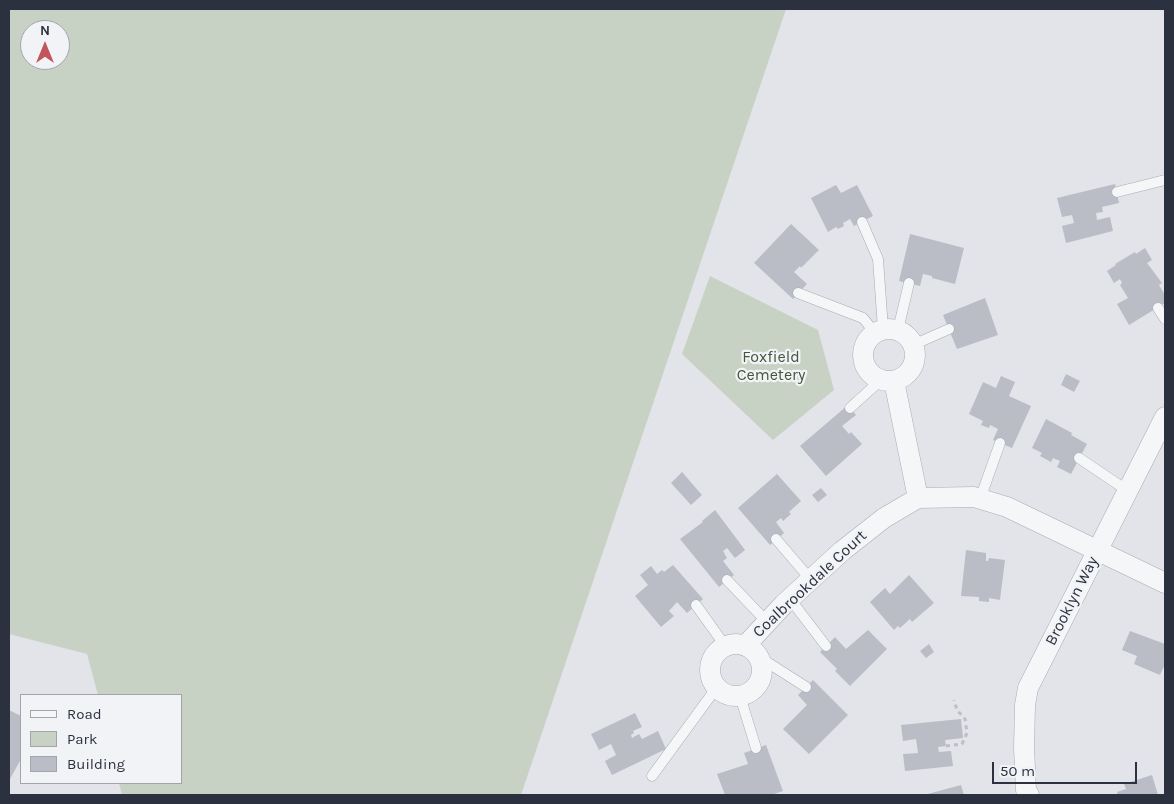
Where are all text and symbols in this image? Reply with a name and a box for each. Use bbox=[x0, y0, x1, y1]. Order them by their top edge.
north arrow bbox=[20, 20, 70, 70]
text: N bbox=[40, 22, 50, 39]
park label: Foxfield Cemetery bbox=[737, 347, 805, 385]
street label: Coalbrookdale Court bbox=[749, 526, 871, 642]
street label: Brooklyn Way bbox=[1041, 553, 1103, 649]
legend bbox=[20, 694, 182, 784]
text: Road bbox=[67, 705, 102, 723]
text: Park bbox=[67, 730, 97, 748]
scale bar bbox=[994, 752, 1139, 784]
text: Building bbox=[67, 755, 125, 773]
text: 50 m bbox=[1000, 762, 1035, 780]

